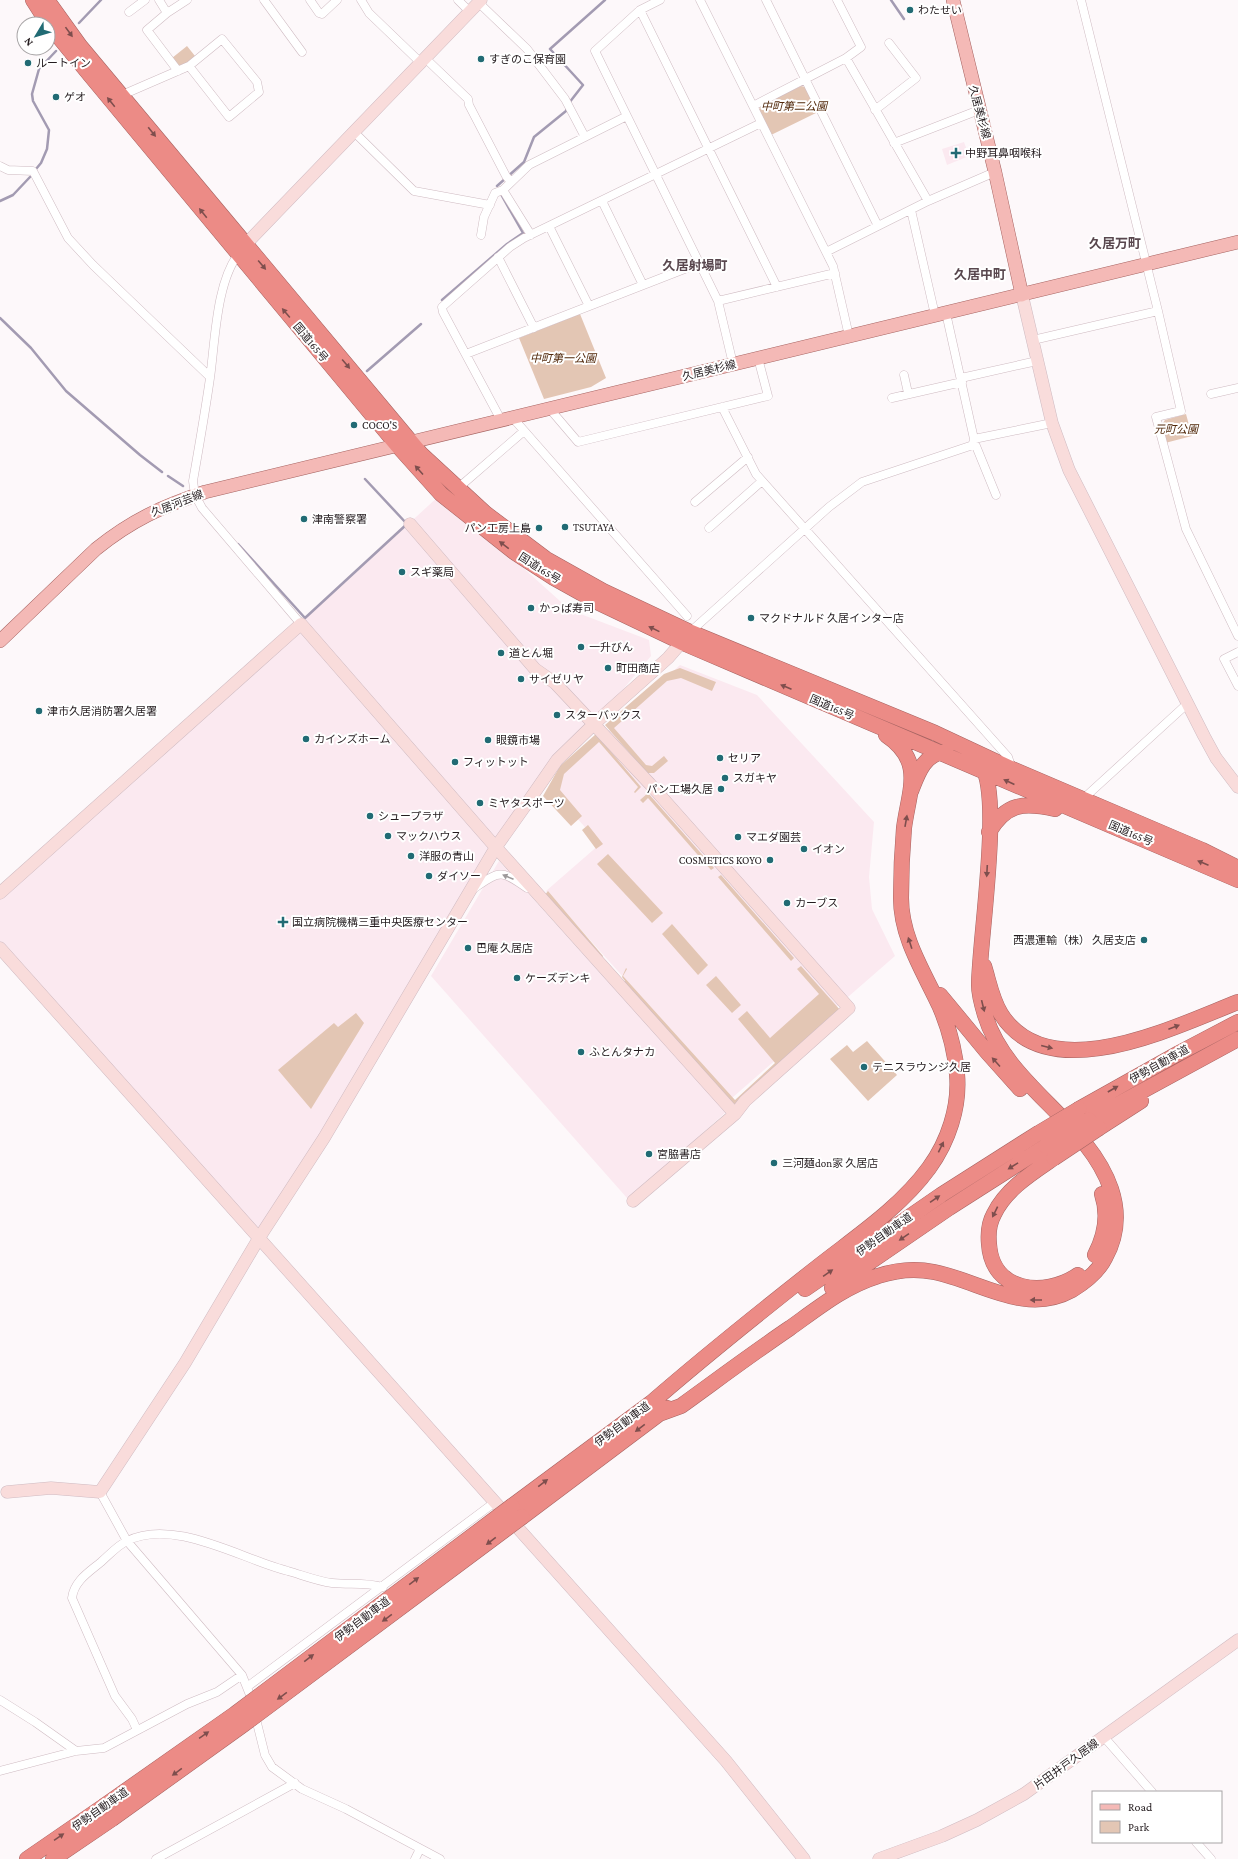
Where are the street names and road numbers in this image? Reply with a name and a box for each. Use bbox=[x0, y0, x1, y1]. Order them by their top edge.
street label: 久居美杉線 bbox=[967, 84, 993, 140]
street label: 国道165号 bbox=[291, 320, 331, 364]
street label: 久居美杉線 bbox=[681, 358, 737, 382]
street label: 久居河芸線 bbox=[149, 488, 205, 518]
street label: 国道165号 bbox=[517, 550, 563, 586]
street label: 国道165号 bbox=[808, 692, 856, 722]
street label: 国道165号 bbox=[1107, 818, 1155, 848]
street label: 伊勢自動車道 bbox=[1127, 1043, 1191, 1085]
street label: 伊勢自動車道 bbox=[854, 1210, 914, 1258]
street label: 伊勢自動車道 bbox=[592, 1399, 652, 1449]
street label: 伊勢自動車道 bbox=[332, 1594, 392, 1644]
street label: 片田井戸久居線 bbox=[1031, 1737, 1101, 1791]
street label: 伊勢自動車道 bbox=[70, 1785, 130, 1833]

